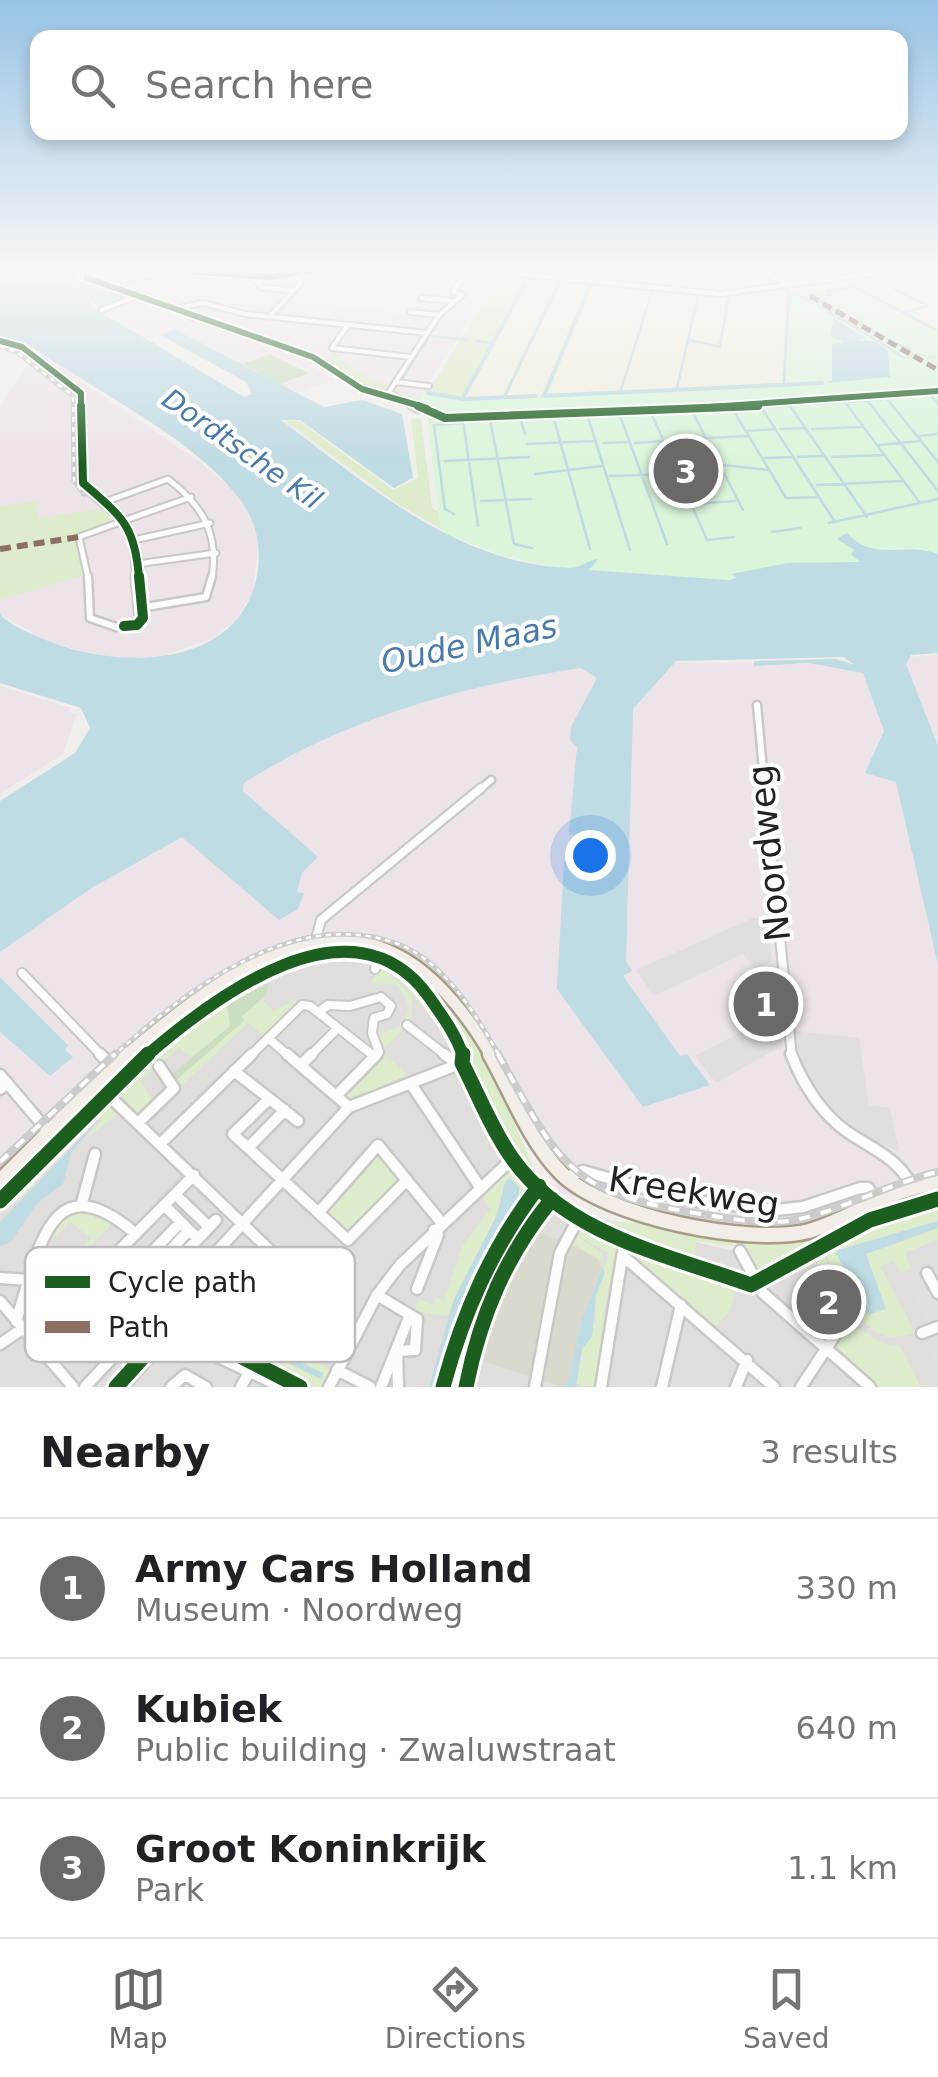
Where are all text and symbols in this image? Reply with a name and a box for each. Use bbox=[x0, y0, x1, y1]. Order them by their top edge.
search box bbox=[30, 30, 908, 140]
icon: search bbox=[65, 58, 120, 113]
text: Search here bbox=[145, 63, 373, 107]
water label: Dordtsche Kil bbox=[156, 382, 328, 516]
pin: 3 bbox=[654, 434, 718, 508]
water label: Oude Maas bbox=[377, 607, 561, 681]
street label: Noordweg bbox=[740, 763, 798, 943]
your location bbox=[565, 830, 616, 881]
pin: 1 bbox=[734, 966, 798, 1042]
street label: Kreekweg bbox=[606, 1159, 782, 1225]
legend bbox=[25, 1247, 355, 1362]
pin: 2 bbox=[796, 1264, 862, 1340]
text: Cycle path bbox=[108, 1266, 257, 1299]
text: Path bbox=[108, 1311, 170, 1344]
text: Nearby bbox=[40, 1428, 210, 1477]
text: 3 results bbox=[760, 1433, 898, 1471]
text: Army Cars Holland bbox=[135, 1547, 533, 1591]
text: 1 bbox=[61, 1569, 84, 1607]
text: 330 m bbox=[796, 1569, 898, 1607]
text: Museum · Noordweg bbox=[135, 1591, 463, 1629]
text: Kubiek bbox=[135, 1687, 282, 1731]
text: 2 bbox=[61, 1709, 84, 1747]
text: 640 m bbox=[796, 1709, 898, 1747]
text: Public building · Zwaluwstraat bbox=[135, 1731, 616, 1769]
text: Groot Koninkrijk bbox=[135, 1827, 486, 1871]
text: 3 bbox=[61, 1849, 84, 1887]
text: 1.1 km bbox=[787, 1849, 898, 1887]
text: Park bbox=[135, 1871, 204, 1909]
tab: Map bbox=[109, 1962, 168, 2055]
tab: Directions bbox=[385, 1962, 526, 2055]
tab: Saved bbox=[743, 1962, 829, 2055]

